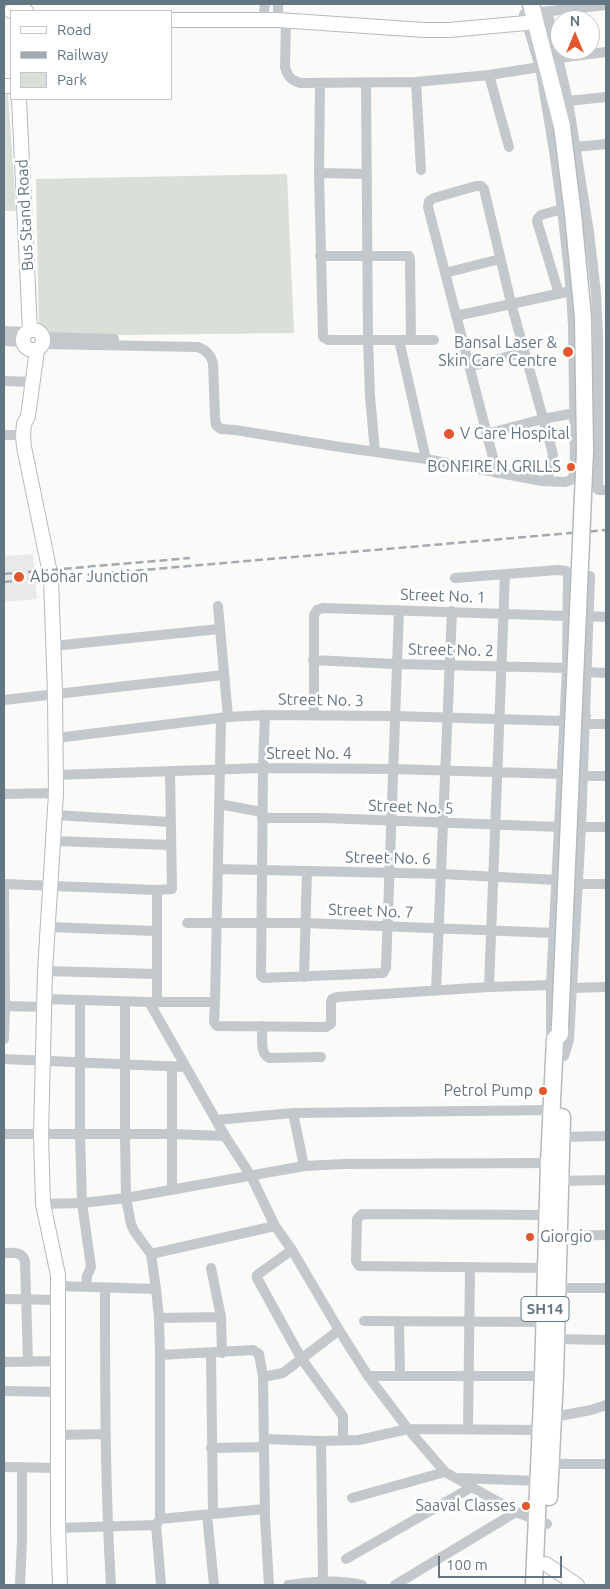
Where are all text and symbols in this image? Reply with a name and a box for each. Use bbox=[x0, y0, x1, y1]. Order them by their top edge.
legend bbox=[10, 10, 172, 100]
north arrow bbox=[550, 10, 600, 60]
text: N bbox=[570, 13, 580, 29]
text: Road bbox=[57, 21, 92, 38]
text: Railway bbox=[57, 46, 108, 63]
text: Park bbox=[57, 71, 87, 88]
street label: Bus Stand Road bbox=[12, 159, 38, 271]
place label: Bansal Laser & Skin Care Centre bbox=[438, 333, 557, 371]
marker: Bansal Laser & Skin Care Centre bbox=[561, 345, 575, 359]
place label: V Care Hospital bbox=[460, 424, 570, 444]
marker: V Care Hospital bbox=[442, 427, 456, 441]
place label: BONFIRE N GRILLS bbox=[427, 457, 561, 477]
marker: BONFIRE N GRILLS bbox=[565, 461, 577, 473]
place label: Abohar Junction bbox=[30, 567, 148, 587]
marker: Abohar Junction bbox=[12, 570, 26, 584]
street label: Street No. 1 bbox=[400, 585, 486, 607]
street label: Street No. 2 bbox=[408, 640, 494, 660]
street label: Street No. 3 bbox=[278, 690, 364, 710]
street label: Street No. 4 bbox=[266, 744, 352, 764]
street label: Street No. 5 bbox=[368, 796, 454, 818]
street label: Street No. 6 bbox=[345, 848, 431, 868]
street label: Street No. 7 bbox=[328, 900, 414, 922]
place label: Petrol Pump bbox=[443, 1081, 533, 1101]
marker: Petrol Pump bbox=[537, 1085, 549, 1097]
place label: Giorgio bbox=[540, 1227, 592, 1247]
marker: Giorgio bbox=[524, 1231, 536, 1243]
road number: SH14 bbox=[521, 1296, 569, 1322]
place label: Saaval Classes bbox=[415, 1496, 516, 1516]
marker: Saaval Classes bbox=[520, 1500, 532, 1512]
scale bar bbox=[440, 1546, 564, 1578]
text: 100 m bbox=[446, 1556, 488, 1573]

